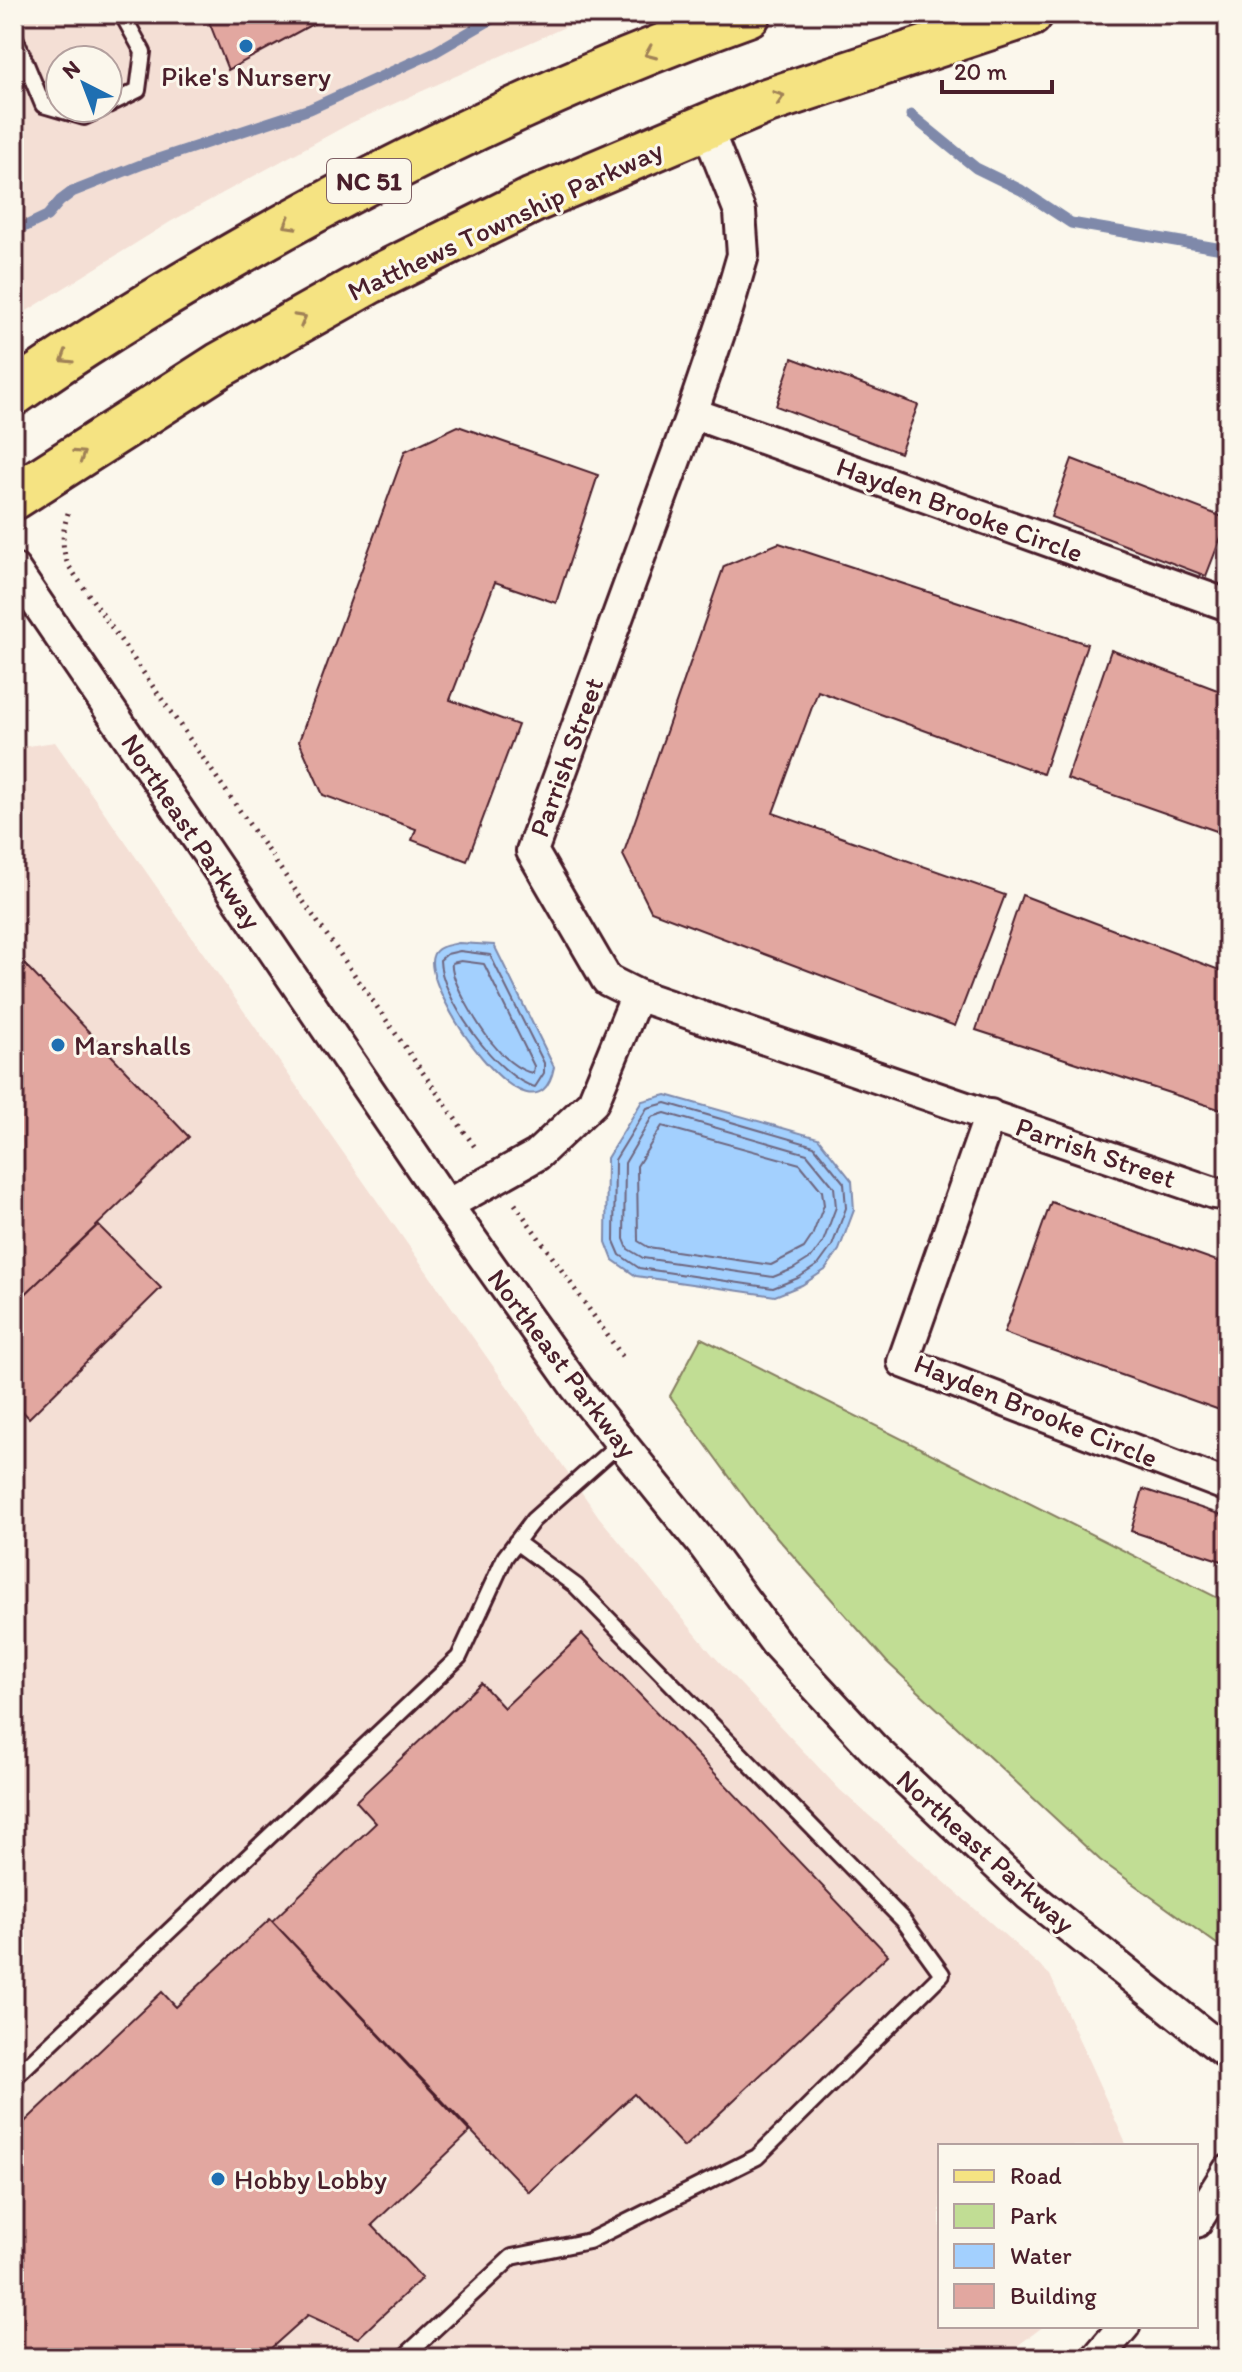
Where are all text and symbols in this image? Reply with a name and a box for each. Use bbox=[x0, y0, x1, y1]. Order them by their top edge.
marker: Pike's Nursery bbox=[237, 37, 255, 55]
north arrow bbox=[44, 44, 124, 124]
one-way arrow bbox=[644, 44, 658, 60]
scale bar bbox=[942, 44, 1052, 94]
text: N bbox=[56, 55, 86, 85]
text: 20 m bbox=[954, 57, 1007, 86]
place label: Pike's Nursery bbox=[161, 59, 331, 93]
one-way arrow bbox=[771, 91, 785, 107]
street label: Matthews Township Parkway bbox=[342, 132, 668, 308]
road number: NC 51 bbox=[327, 159, 411, 203]
one-way arrow bbox=[283, 214, 297, 230]
one-way arrow bbox=[292, 313, 307, 329]
one-way arrow bbox=[60, 348, 75, 363]
one-way arrow bbox=[71, 449, 85, 464]
street label: Hayden Brooke Circle bbox=[832, 449, 1088, 569]
street label: Parrish Street bbox=[521, 673, 611, 841]
street label: Northeast Parkway bbox=[114, 727, 270, 935]
place label: Marshalls bbox=[74, 1028, 191, 1062]
marker: Marshalls bbox=[49, 1036, 67, 1054]
street label: Parrish Street bbox=[1012, 1109, 1180, 1195]
street label: Northeast Parkway bbox=[481, 1262, 645, 1464]
street label: Hayden Brooke Circle bbox=[909, 1346, 1163, 1474]
street label: Northeast Parkway bbox=[890, 1762, 1082, 1940]
legend bbox=[938, 2144, 1198, 2328]
text: Road bbox=[1010, 2161, 1062, 2190]
place label: Hobby Lobby bbox=[234, 2162, 387, 2196]
marker: Hobby Lobby bbox=[209, 2170, 227, 2188]
text: Park bbox=[1010, 2201, 1057, 2230]
text: Water bbox=[1010, 2241, 1072, 2270]
text: Building bbox=[1010, 2281, 1097, 2310]

